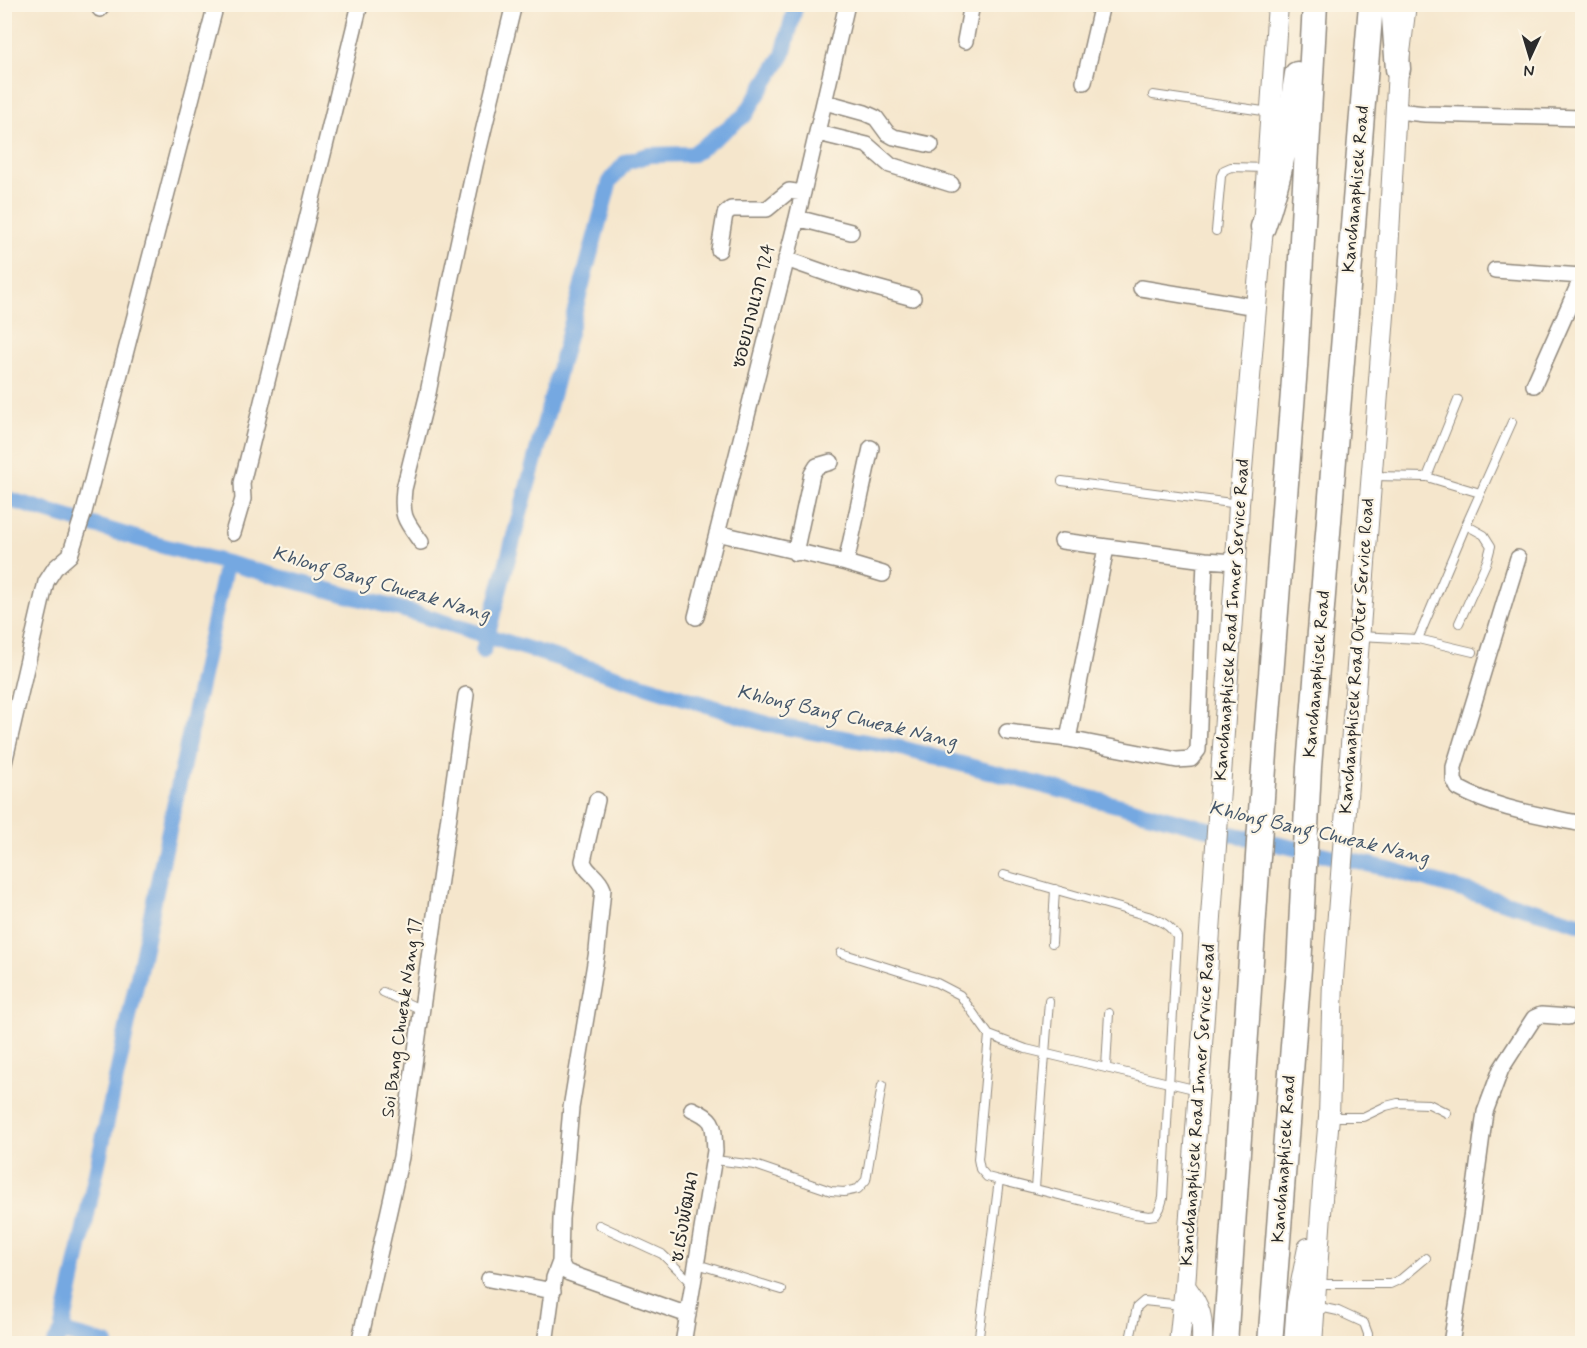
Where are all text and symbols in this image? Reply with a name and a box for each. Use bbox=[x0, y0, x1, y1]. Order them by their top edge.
north arrow bbox=[1500, 27, 1560, 87]
text: N bbox=[1523, 60, 1535, 81]
street label: Kanchanaphisek Road bbox=[1337, 104, 1375, 274]
street label: ซอยบางแวก 124 bbox=[727, 241, 781, 371]
street label: Kanchanaphisek Road Inner Service Road bbox=[1209, 458, 1255, 782]
street label: Kanchanaphisek Road Outer Service Road bbox=[1334, 497, 1380, 815]
water label: Khlong Bang Chueak Nang bbox=[268, 540, 493, 630]
street label: Kanchanaphisek Road bbox=[1298, 589, 1336, 759]
water label: Khlong Bang Chueak Nang bbox=[734, 679, 960, 758]
water label: Khlong Bang Chueak Nang bbox=[1206, 795, 1432, 874]
street label: Soi Bang Chueak Nang 17 bbox=[376, 917, 429, 1119]
street label: Kanchanaphisek Road Inner Service Road bbox=[1175, 943, 1221, 1267]
street label: Kanchanaphisek Road bbox=[1266, 1075, 1302, 1243]
street label: ซ.เร่งพัฒนา bbox=[664, 1169, 705, 1264]

